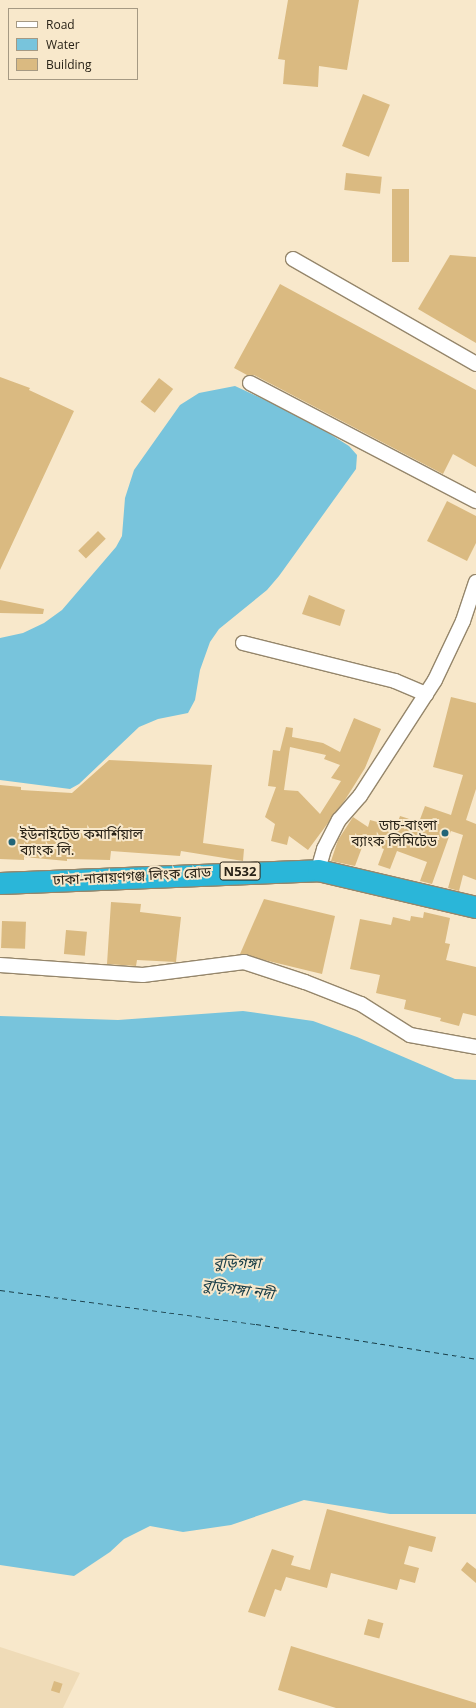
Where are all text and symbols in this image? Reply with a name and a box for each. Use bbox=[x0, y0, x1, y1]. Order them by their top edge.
legend bbox=[8, 8, 138, 80]
text: Road bbox=[46, 16, 75, 33]
text: Water bbox=[46, 36, 80, 53]
text: Building bbox=[46, 56, 91, 73]
place label: ডাচ-বাংলা ব্যাংক লিমিটেড bbox=[351, 817, 437, 850]
place label: ইউনাইটেড কমার্শিয়াল ব্যাংক লি. bbox=[20, 826, 143, 858]
marker: ডাচ-বাংলা ব্যাংক লিমিটেড bbox=[440, 828, 450, 838]
marker: ইউনাইটেড কমার্শিয়াল ব্যাংক লি. bbox=[7, 837, 17, 847]
road number: N532 bbox=[219, 860, 261, 882]
street label: ঢাকা-নারায়ণগঞ্জ লিংক রোড bbox=[53, 863, 211, 889]
water label: বুড়িগঙ্গা bbox=[213, 1254, 261, 1272]
water label: বুড়িগঙ্গা নদী bbox=[201, 1275, 275, 1303]

